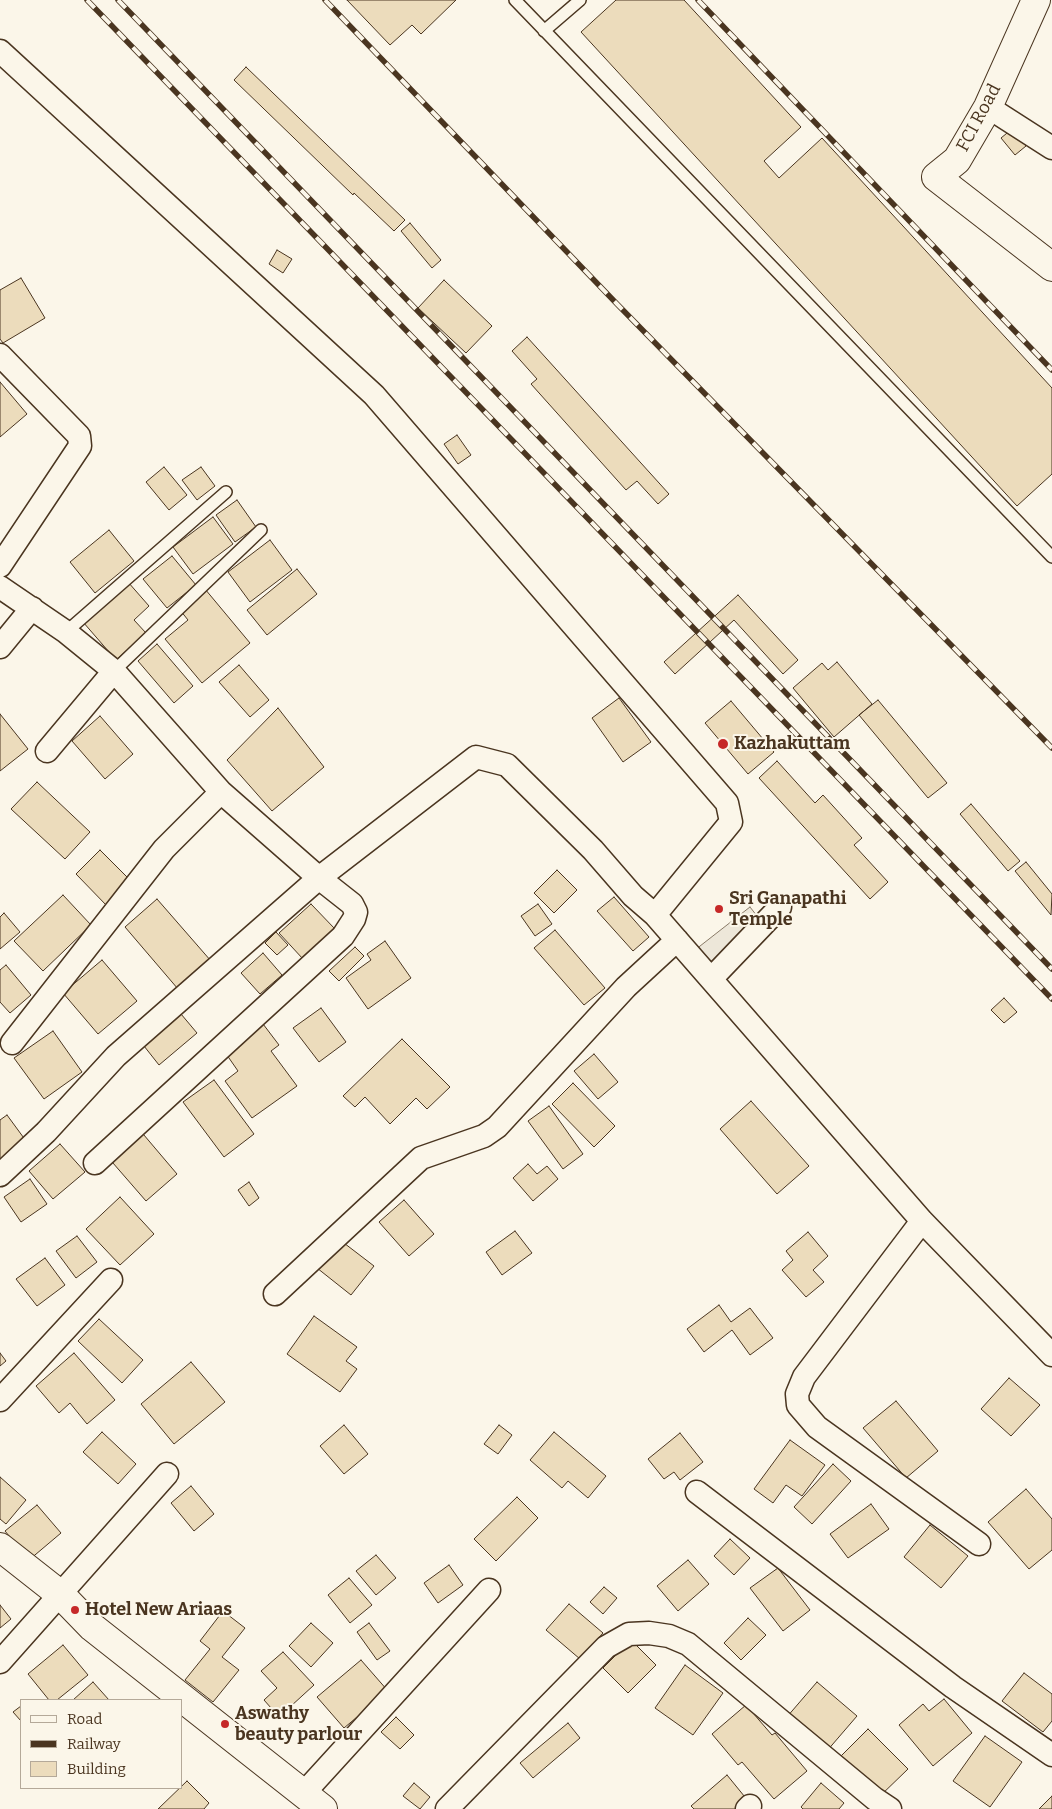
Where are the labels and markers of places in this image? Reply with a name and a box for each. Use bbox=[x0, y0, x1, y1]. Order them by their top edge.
place label: Kazhakuttam bbox=[734, 733, 850, 755]
marker: Kazhakuttam bbox=[716, 737, 730, 751]
place label: Sri Ganapathi Temple bbox=[729, 888, 846, 931]
marker: Sri Ganapathi Temple bbox=[713, 903, 725, 915]
place label: Hotel New Ariaas bbox=[85, 1599, 232, 1621]
marker: Hotel New Ariaas bbox=[69, 1604, 81, 1616]
place label: Aswathy beauty parlour bbox=[235, 1703, 362, 1746]
marker: Aswathy beauty parlour bbox=[219, 1718, 231, 1730]

